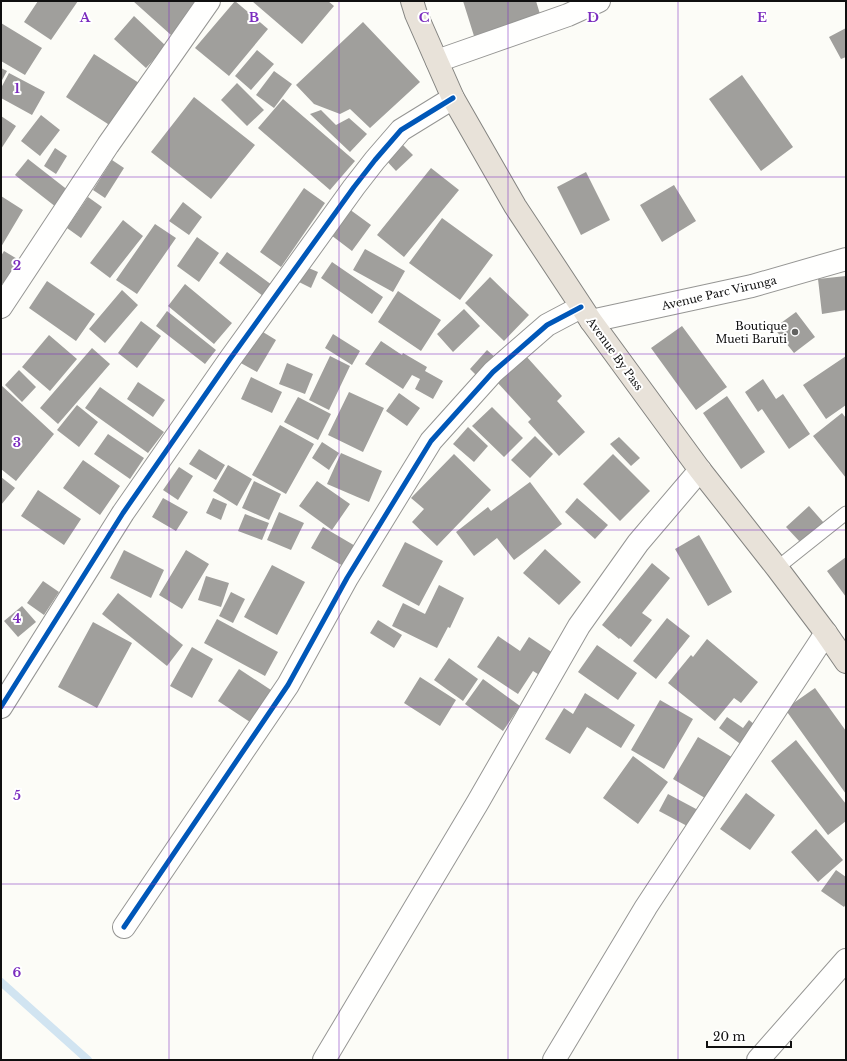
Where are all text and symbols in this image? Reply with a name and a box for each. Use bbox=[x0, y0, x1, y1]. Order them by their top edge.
text: A bbox=[79, 9, 91, 26]
text: B bbox=[249, 9, 259, 26]
text: C bbox=[419, 9, 430, 26]
text: D bbox=[587, 9, 599, 26]
text: E bbox=[757, 9, 767, 26]
text: 1 bbox=[14, 80, 20, 97]
text: 2 bbox=[13, 257, 21, 274]
street label: Avenue Parc Virunga bbox=[659, 273, 779, 313]
street label: Avenue By Pass bbox=[583, 314, 646, 393]
place label: Boutique Mueti Baruti bbox=[715, 319, 787, 346]
marker: Boutique Mueti Baruti bbox=[790, 327, 800, 337]
text: 3 bbox=[13, 434, 21, 451]
text: 4 bbox=[13, 610, 22, 627]
text: 5 bbox=[13, 787, 21, 804]
text: 6 bbox=[13, 964, 22, 981]
scale bar bbox=[707, 1023, 791, 1049]
text: 20 m bbox=[713, 1029, 745, 1044]

